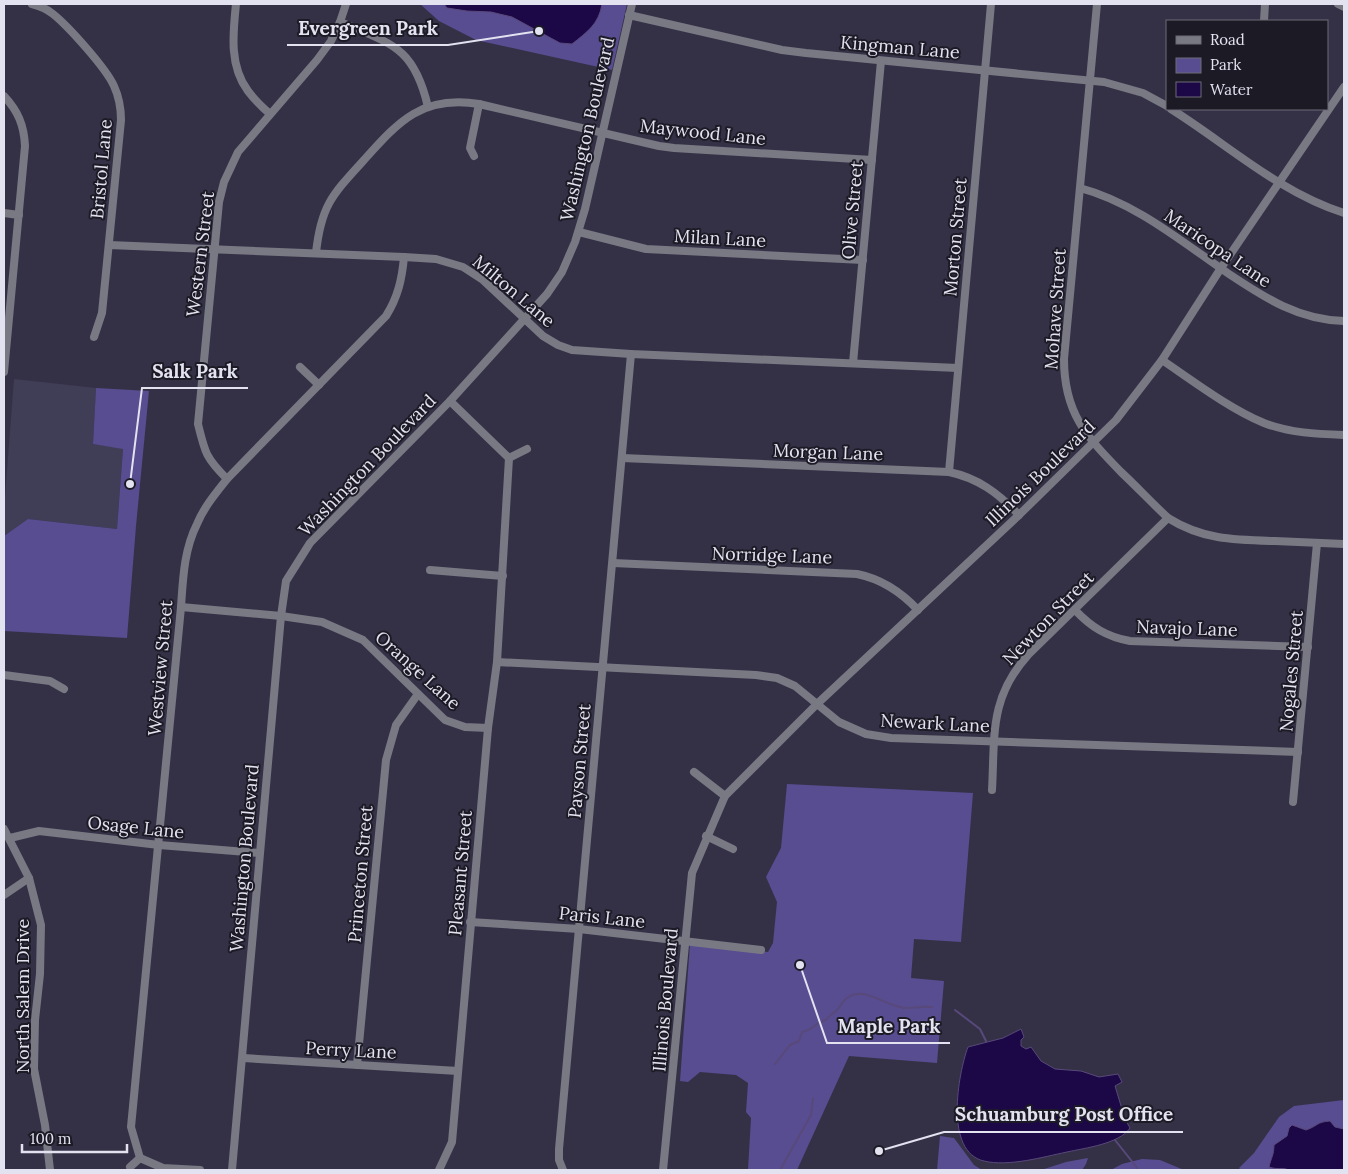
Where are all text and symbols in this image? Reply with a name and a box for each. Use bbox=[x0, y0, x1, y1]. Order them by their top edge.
callout: Evergreen Park bbox=[287, 11, 448, 45]
text: Evergreen Park bbox=[298, 16, 438, 40]
legend bbox=[1166, 20, 1328, 110]
street label: Kingman Lane bbox=[839, 30, 961, 64]
text: Road bbox=[1210, 30, 1245, 49]
street label: Washington Boulevard bbox=[555, 34, 619, 223]
text: Park bbox=[1210, 55, 1241, 74]
text: Water bbox=[1210, 80, 1253, 99]
street label: Maywood Lane bbox=[639, 114, 767, 150]
street label: Bristol Lane bbox=[85, 118, 117, 220]
street label: Olive Street bbox=[836, 160, 868, 260]
street label: Morton Street bbox=[938, 177, 972, 297]
street label: Western Street bbox=[181, 190, 219, 318]
street label: Maricopa Lane bbox=[1160, 204, 1276, 292]
street label: Milan Lane bbox=[673, 224, 767, 252]
street label: Mohave Street bbox=[1039, 248, 1071, 370]
street label: Milton Lane bbox=[468, 250, 560, 332]
callout: Salk Park bbox=[142, 354, 248, 388]
text: Salk Park bbox=[152, 359, 238, 383]
street label: Washington Boulevard bbox=[293, 389, 441, 541]
street label: Illinois Boulevard bbox=[980, 415, 1100, 531]
street label: Morgan Lane bbox=[772, 439, 884, 465]
street label: Norridge Lane bbox=[711, 541, 833, 569]
street label: Newton Street bbox=[997, 566, 1099, 670]
street label: Westview Street bbox=[143, 599, 177, 737]
street label: Nogales Street bbox=[1274, 609, 1308, 733]
street label: Navajo Lane bbox=[1136, 615, 1238, 641]
street label: Orange Lane bbox=[370, 626, 466, 715]
street label: Payson Street bbox=[563, 703, 595, 819]
street label: Newark Lane bbox=[880, 709, 991, 737]
street label: Washington Boulevard bbox=[224, 763, 264, 953]
street label: Princeton Street bbox=[343, 804, 377, 944]
street label: Pleasant Street bbox=[443, 809, 477, 937]
street label: Osage Lane bbox=[87, 810, 186, 844]
street label: Paris Lane bbox=[558, 901, 647, 933]
street label: North Salem Drive bbox=[11, 919, 34, 1073]
street label: Illinois Boulevard bbox=[647, 927, 683, 1073]
callout: Maple Park bbox=[827, 1009, 950, 1043]
text: Maple Park bbox=[838, 1014, 940, 1038]
street label: Perry Lane bbox=[305, 1036, 397, 1064]
callout: Schuamburg Post Office bbox=[944, 1098, 1183, 1132]
text: Schuamburg Post Office bbox=[955, 1102, 1173, 1126]
scale bar bbox=[22, 1122, 128, 1154]
text: 100 m bbox=[30, 1129, 71, 1148]

